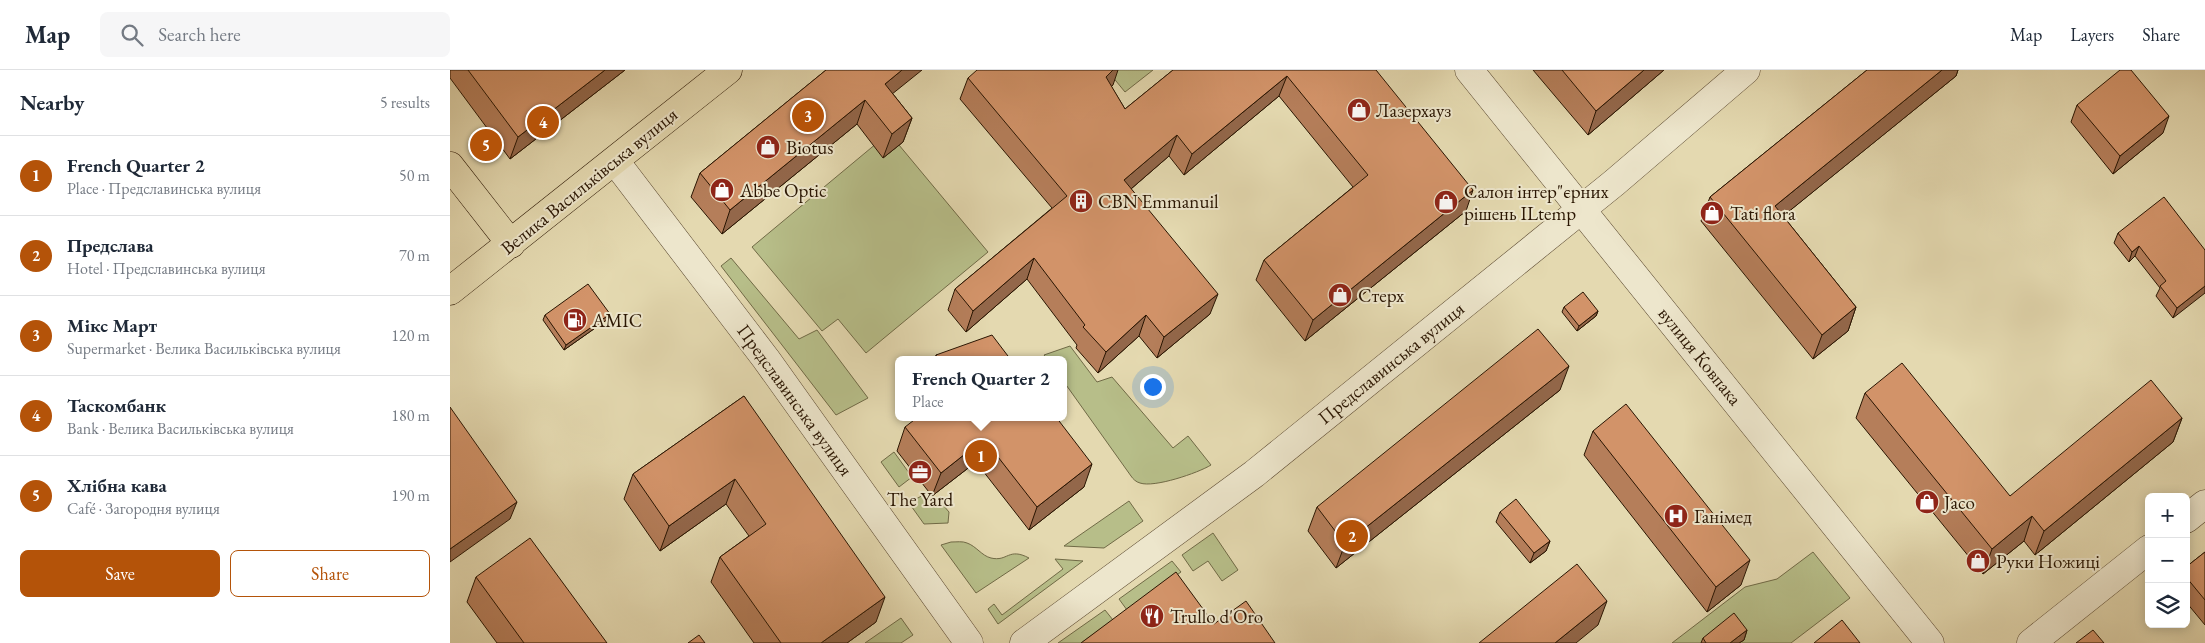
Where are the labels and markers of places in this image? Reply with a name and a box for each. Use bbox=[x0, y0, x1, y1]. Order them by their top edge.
pin: 3 bbox=[792, 97, 824, 135]
shop icon: Лазерхауз bbox=[1346, 97, 1372, 123]
place label: Лазерхауз bbox=[1376, 98, 1451, 123]
pin: 4 bbox=[527, 103, 559, 141]
pin: 5 bbox=[470, 126, 502, 164]
shop icon: Biotus bbox=[755, 134, 781, 160]
place label: Biotus bbox=[786, 135, 833, 160]
shop icon: Abbe Optic bbox=[709, 177, 735, 203]
place label: Abbe Optic bbox=[739, 178, 827, 203]
place label: Салон інтер"єрних рішень ILtemp bbox=[1464, 179, 1610, 226]
building icon: CBN Emmanuil bbox=[1068, 188, 1094, 214]
place label: CBN Emmanuil bbox=[1098, 189, 1219, 214]
shop icon: Салон інтер"єрних рішень ILtemp bbox=[1433, 189, 1459, 215]
shop icon: Tati flora bbox=[1699, 200, 1725, 226]
place label: Tati flora bbox=[1730, 201, 1796, 226]
shop icon: Стерх bbox=[1327, 282, 1353, 308]
place label: Стерх bbox=[1358, 283, 1405, 308]
fuel station icon: AMIC bbox=[562, 307, 588, 333]
place label: AMIC bbox=[591, 308, 642, 333]
pin: 1 bbox=[965, 437, 997, 475]
office icon: The Yard bbox=[907, 459, 933, 485]
place label: The Yard bbox=[887, 487, 954, 512]
shop icon: Jaco bbox=[1914, 489, 1940, 515]
place label: Jaco bbox=[1942, 490, 1975, 515]
hospital icon: Ганімед bbox=[1663, 503, 1689, 529]
place label: Ганімед bbox=[1694, 504, 1752, 529]
pin: 2 bbox=[1336, 517, 1368, 555]
shop icon: Руки Ножиці bbox=[1965, 548, 1991, 574]
place label: Руки Ножиці bbox=[1996, 549, 2100, 574]
restaurant icon: Trullo d'Oro bbox=[1139, 603, 1165, 629]
place label: Trullo d'Oro bbox=[1170, 604, 1263, 629]

